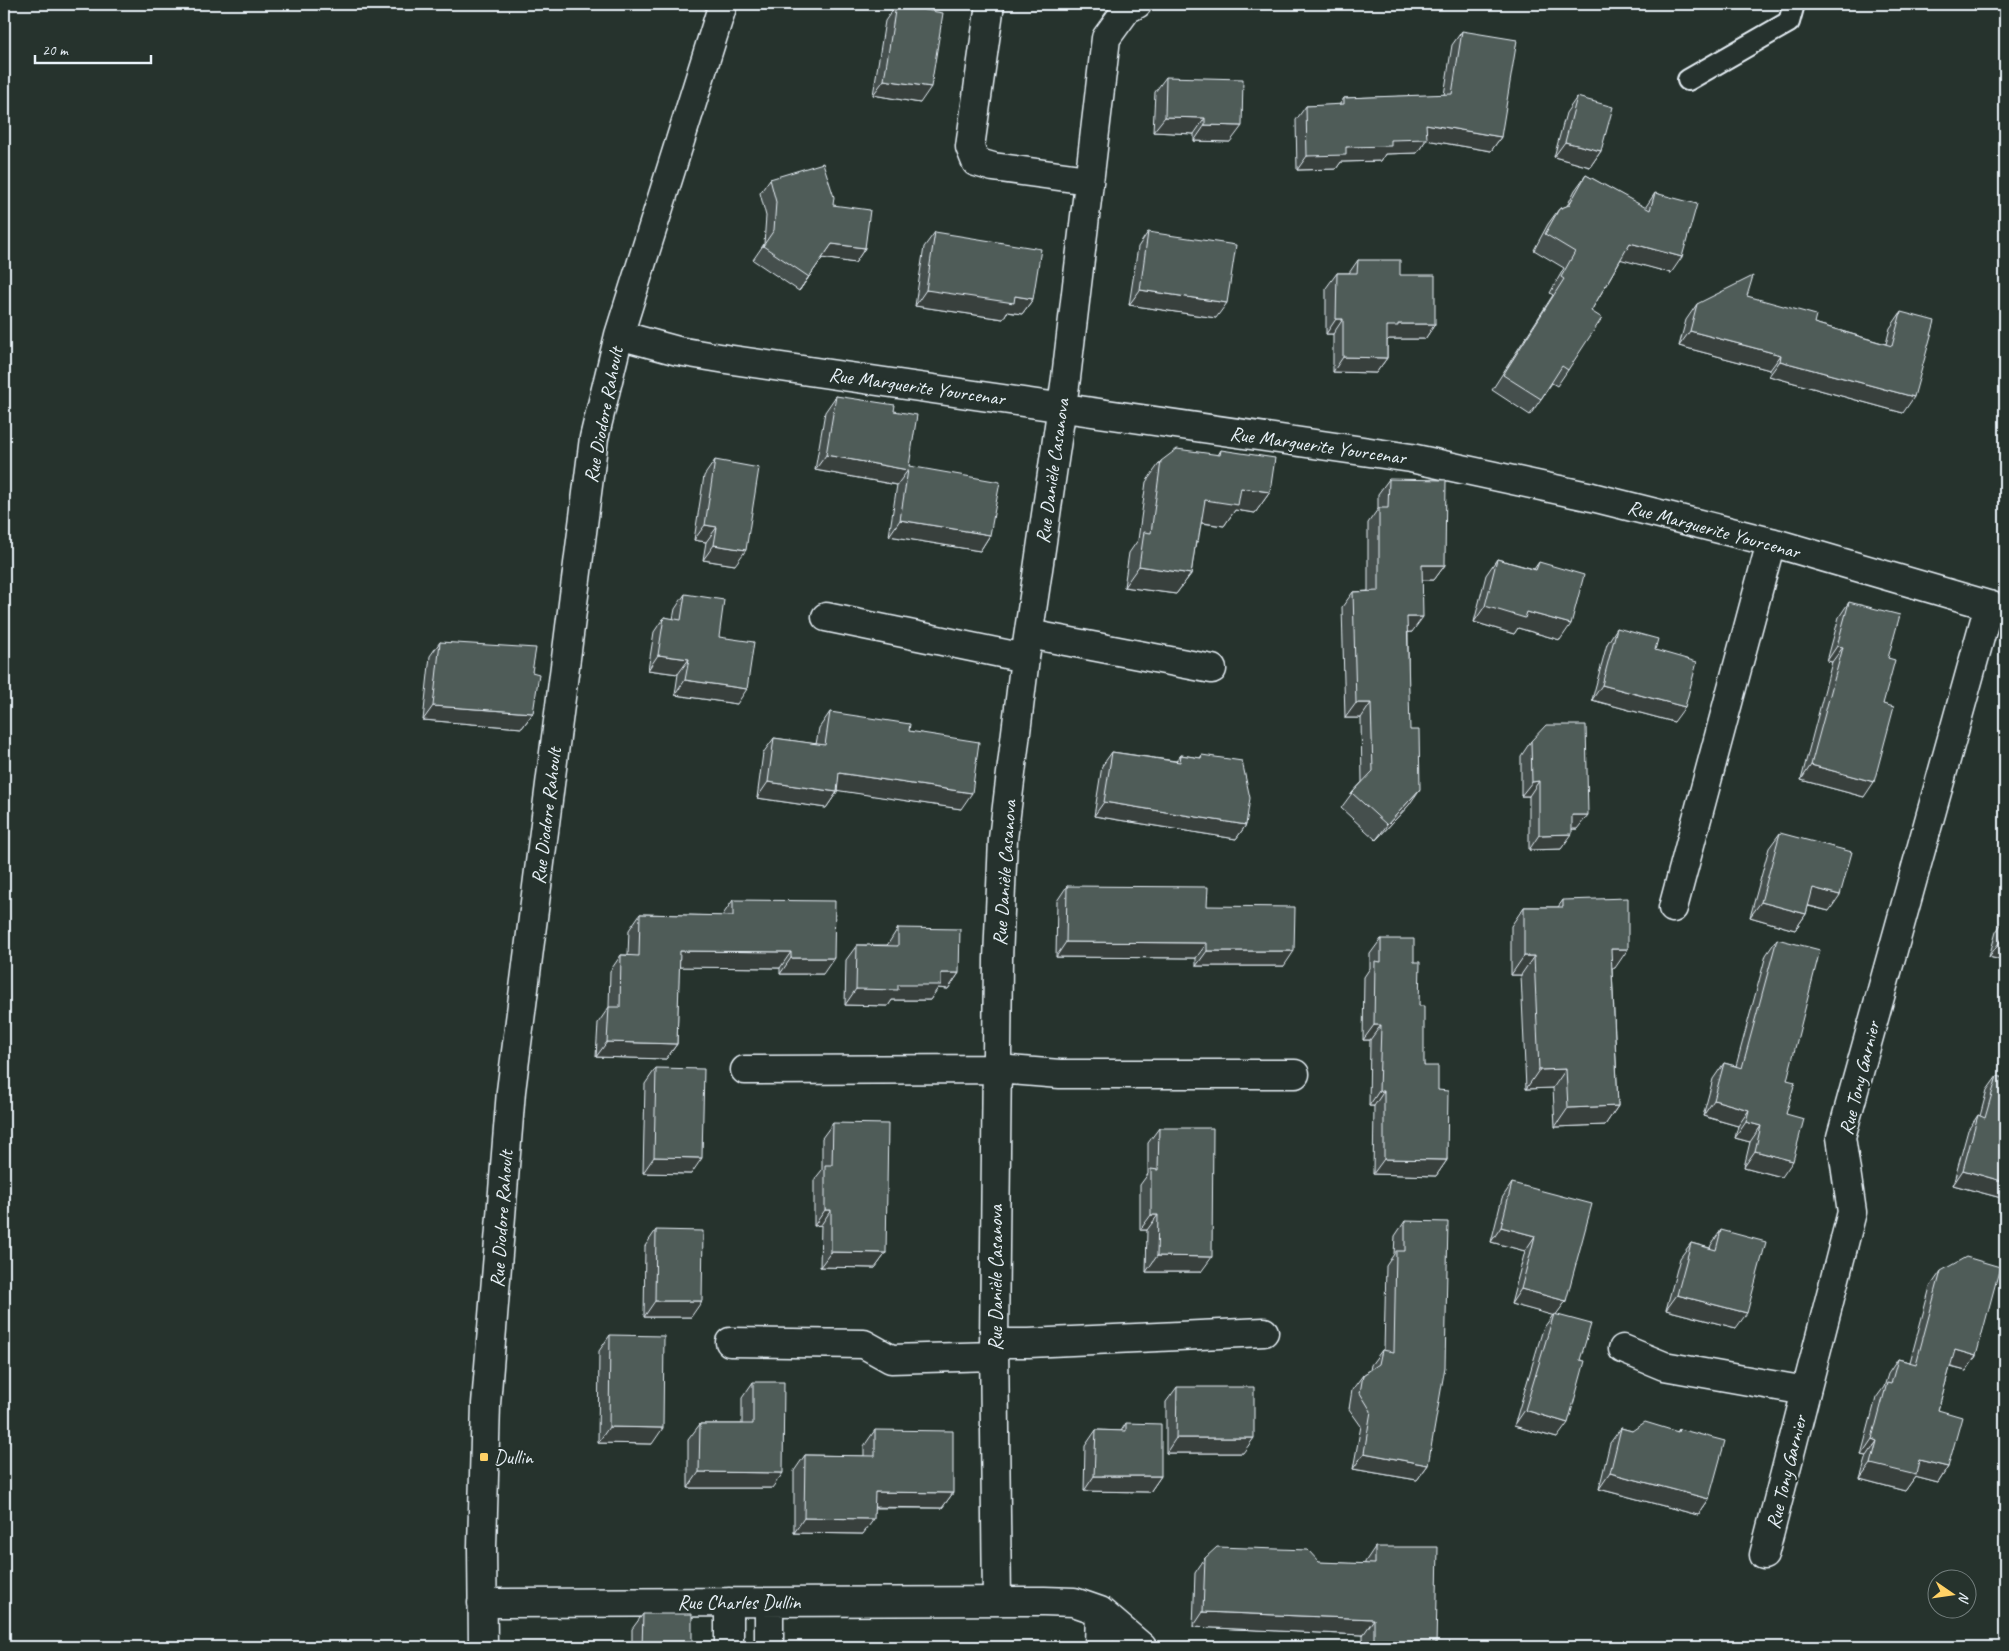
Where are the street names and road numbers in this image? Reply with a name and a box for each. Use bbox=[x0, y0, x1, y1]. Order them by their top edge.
street label: Rue Diodore Rahoult bbox=[578, 343, 629, 485]
street label: Rue Marguerite Yourcenar bbox=[827, 362, 1008, 411]
street label: Rue Danièle Casanova bbox=[1030, 395, 1075, 545]
street label: Rue Marguerite Yourcenar bbox=[1228, 421, 1409, 470]
street label: Rue Marguerite Yourcenar bbox=[1625, 494, 1804, 565]
street label: Rue Diodore Rahoult bbox=[526, 744, 568, 886]
street label: Rue Danièle Casanova bbox=[987, 797, 1022, 947]
street label: Rue Tony Garnier bbox=[1833, 1017, 1886, 1138]
street label: Rue Diodore Rahoult bbox=[484, 1147, 519, 1289]
street label: Rue Danièle Casanova bbox=[983, 1203, 1008, 1351]
street label: Rue Tony Garnier bbox=[1760, 1411, 1813, 1532]
street label: Rue Charles Dullin bbox=[677, 1590, 802, 1615]

